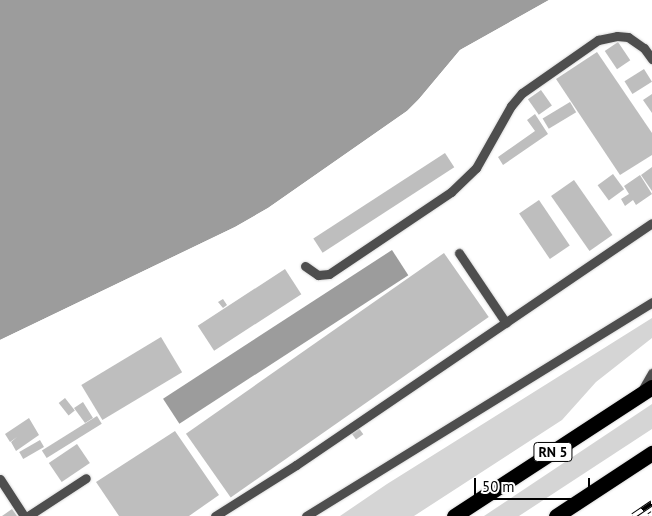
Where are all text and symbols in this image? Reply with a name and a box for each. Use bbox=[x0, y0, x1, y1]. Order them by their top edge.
road number: RN 5 bbox=[533, 441, 573, 464]
scale bar bbox=[477, 468, 593, 500]
text: 50 m bbox=[482, 477, 515, 496]

